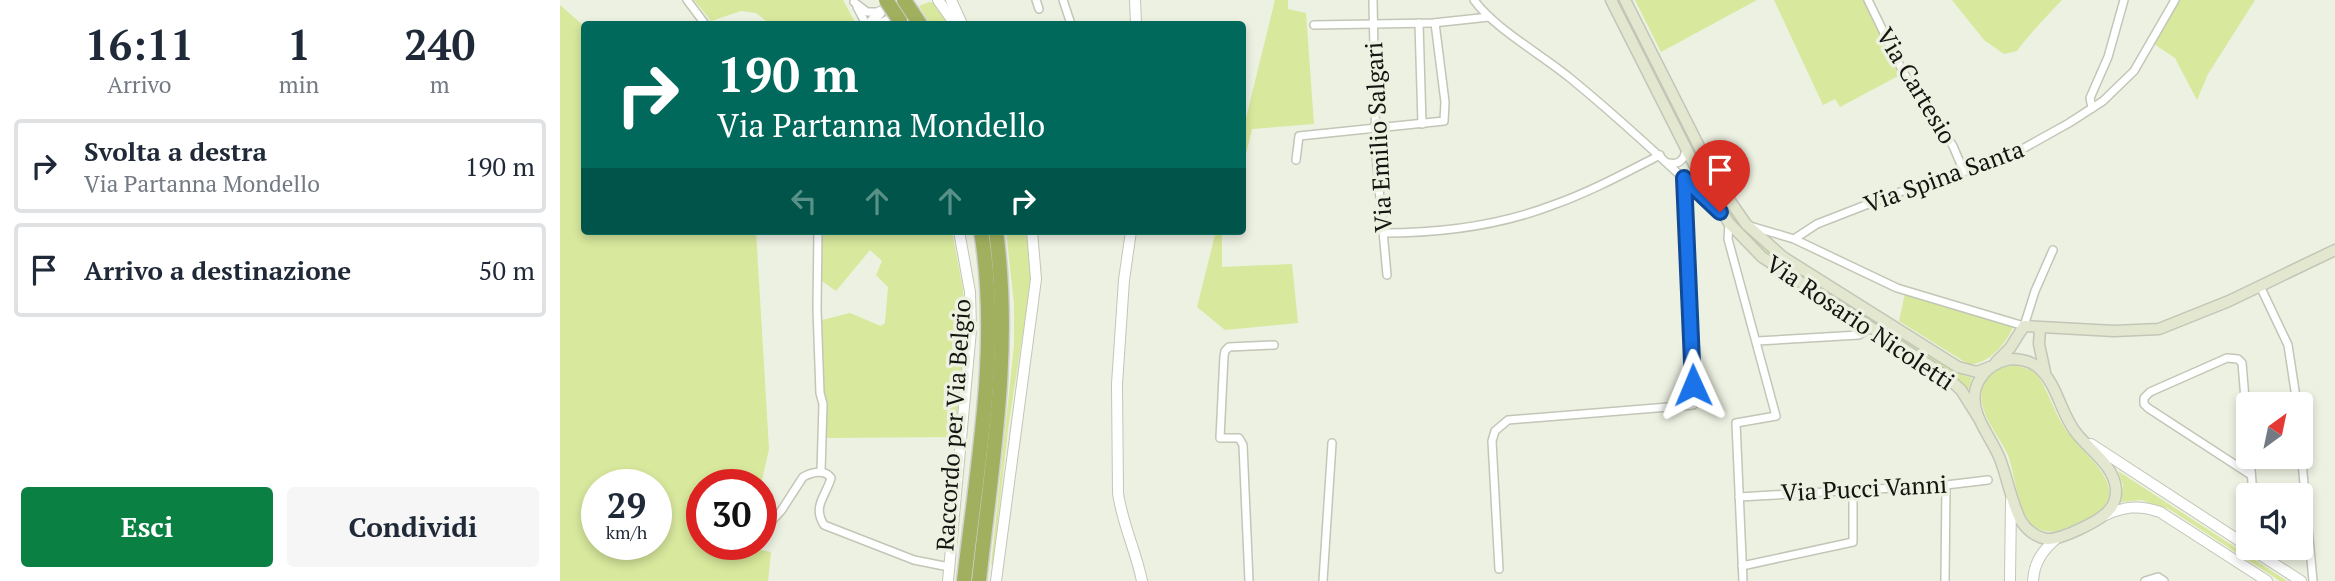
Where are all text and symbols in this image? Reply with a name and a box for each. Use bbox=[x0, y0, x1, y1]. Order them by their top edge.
text: 16:11 bbox=[85, 16, 194, 72]
text: 1 bbox=[287, 16, 311, 72]
text: 240 bbox=[404, 16, 475, 72]
street label: Via Cartesio bbox=[1870, 21, 1964, 150]
text: 190 m bbox=[717, 41, 859, 106]
street label: Via Emilio Salgari bbox=[1357, 41, 1399, 233]
icon: right bbox=[602, 49, 693, 140]
text: Arrivo bbox=[107, 69, 172, 100]
text: min bbox=[279, 69, 319, 100]
text: m bbox=[430, 69, 450, 100]
text: Via Partanna Mondello bbox=[717, 104, 1045, 146]
street label: Via Spina Santa bbox=[1859, 132, 2028, 220]
text: Svolta a destra bbox=[84, 134, 267, 168]
pin bbox=[1690, 140, 1750, 212]
icon: right bbox=[25, 147, 63, 185]
text: 190 m bbox=[465, 149, 535, 183]
icon: arrive bbox=[1701, 151, 1739, 189]
text: Via Partanna Mondello bbox=[84, 168, 320, 199]
icon: left bbox=[785, 182, 823, 220]
icon: ahead bbox=[858, 182, 896, 220]
icon: ahead bbox=[931, 182, 969, 220]
icon: right bbox=[1004, 182, 1042, 220]
street label: Via Rosario Nicoletti bbox=[1760, 247, 1961, 397]
icon: arrive bbox=[25, 251, 63, 289]
text: Arrivo a destinazione bbox=[84, 253, 351, 287]
text: 50 m bbox=[479, 253, 535, 287]
street label: Raccordo per Via Belgio bbox=[928, 298, 978, 552]
position arrow bbox=[1656, 348, 1730, 422]
north arrow bbox=[2236, 392, 2314, 469]
map controls bbox=[2236, 392, 2313, 560]
street label: Via Pucci Vanni bbox=[1780, 468, 1948, 508]
speed limit sign: 30 bbox=[686, 469, 777, 560]
text: 29 bbox=[607, 482, 646, 528]
button: sound bbox=[2236, 483, 2313, 560]
button: Esci bbox=[21, 487, 273, 567]
button: Condividi bbox=[287, 487, 539, 567]
text: km/h bbox=[606, 520, 647, 544]

